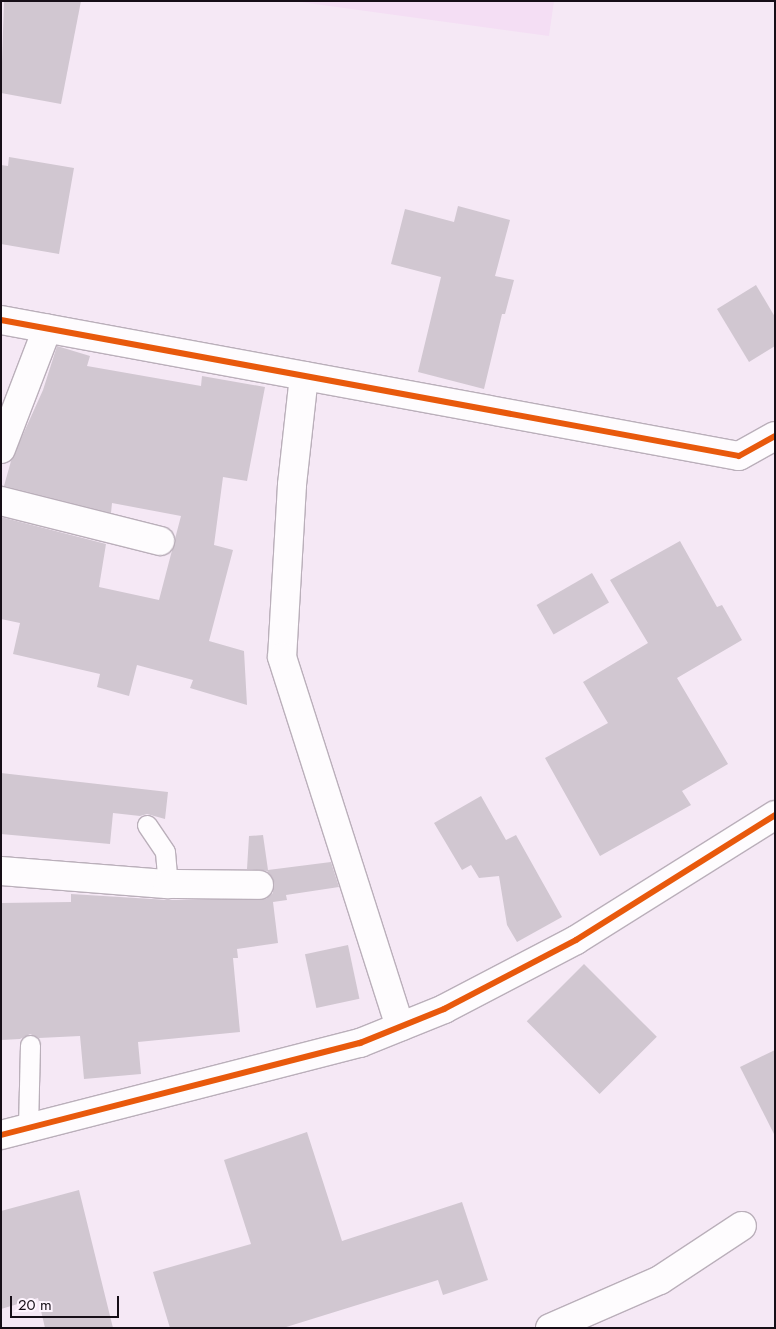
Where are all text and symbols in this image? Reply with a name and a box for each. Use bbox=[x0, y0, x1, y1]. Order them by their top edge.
scale bar bbox=[12, 1286, 121, 1318]
text: 20 m bbox=[18, 1294, 52, 1316]

